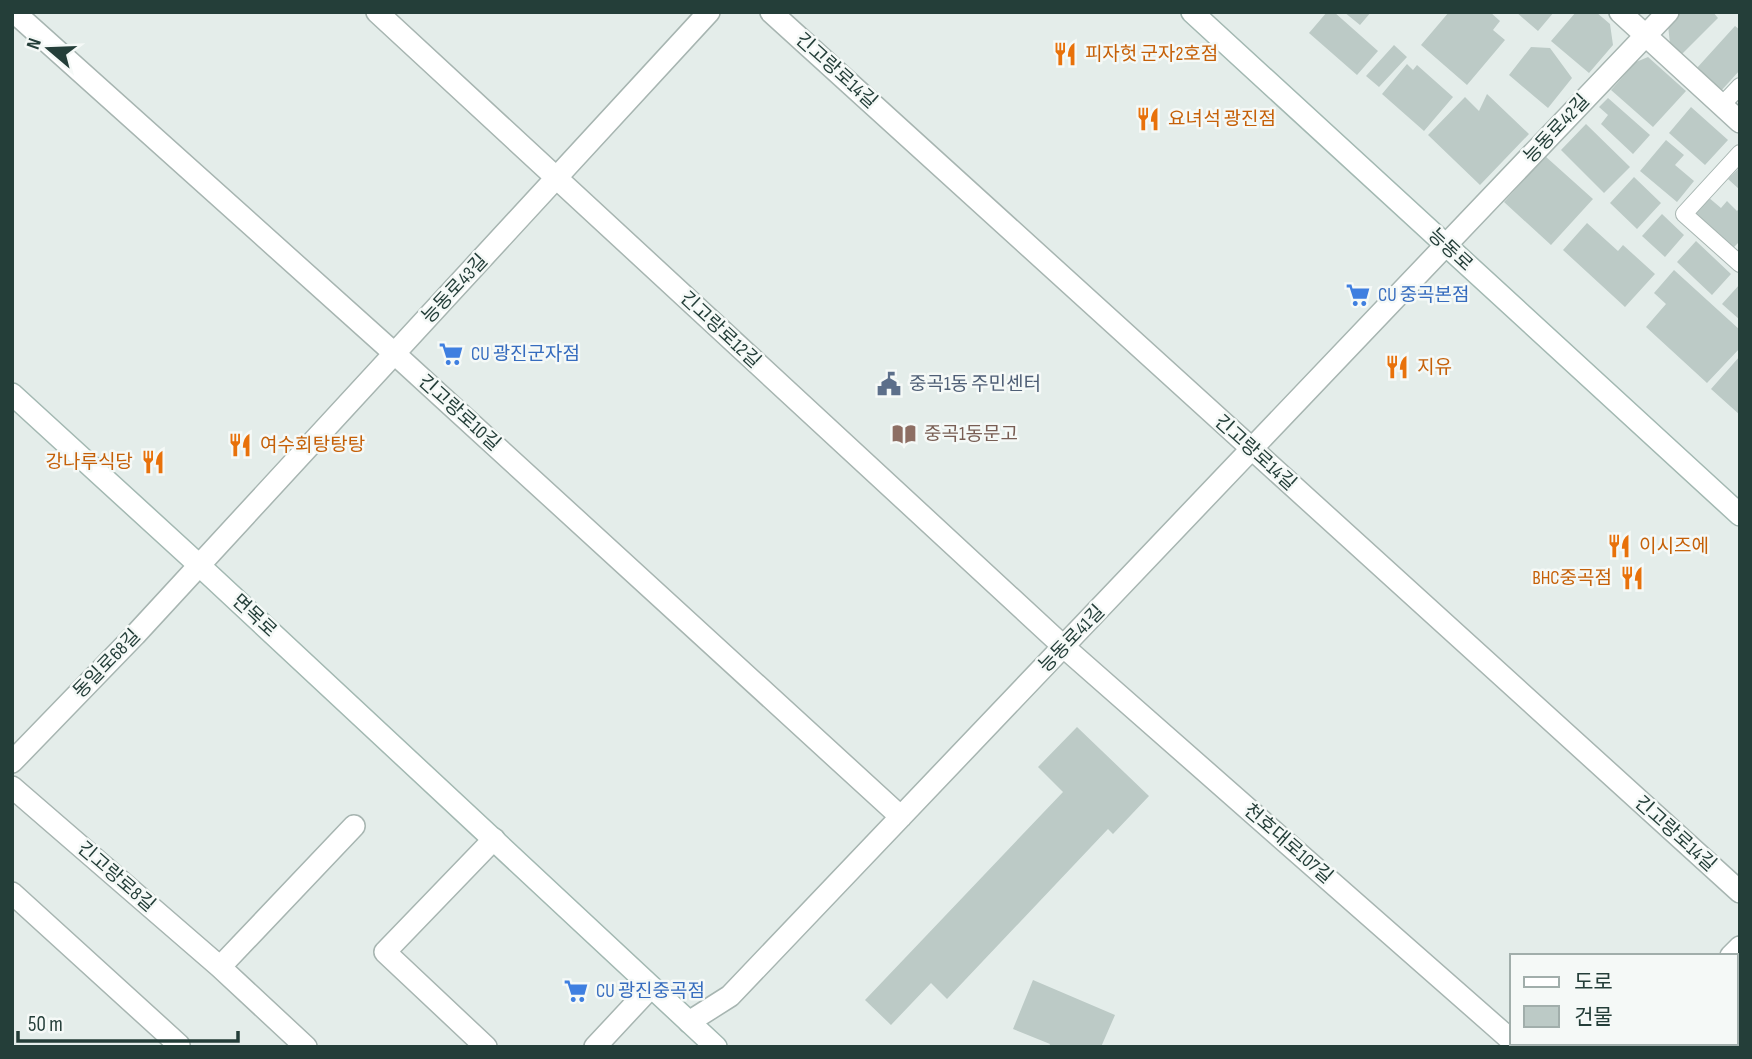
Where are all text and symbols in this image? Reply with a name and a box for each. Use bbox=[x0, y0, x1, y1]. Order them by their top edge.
north arrow bbox=[14, 14, 84, 84]
street label: 긴고랑로14길 bbox=[790, 28, 882, 114]
text: N bbox=[22, 35, 47, 52]
restaurant icon: 피자헛 군자2호점 bbox=[1051, 40, 1079, 68]
place label: 피자헛 군자2호점 bbox=[1085, 43, 1218, 66]
street label: 능동로42길 bbox=[1519, 90, 1595, 168]
restaurant icon: 요녀석 광진점 bbox=[1134, 105, 1162, 133]
place label: 요녀석 광진점 bbox=[1168, 108, 1276, 131]
street label: 능동로 bbox=[1423, 224, 1477, 276]
street label: 능동로43길 bbox=[417, 250, 493, 328]
supermarket icon: CU 중곡본점 bbox=[1344, 281, 1372, 309]
place label: CU 중곡본점 bbox=[1378, 284, 1470, 307]
street label: 긴고랑로12길 bbox=[675, 287, 765, 373]
supermarket icon: CU 광진군자점 bbox=[437, 340, 465, 368]
place label: CU 광진군자점 bbox=[471, 343, 580, 366]
restaurant icon: 지유 bbox=[1383, 353, 1411, 381]
place label: 지유 bbox=[1417, 356, 1452, 379]
street label: 긴고랑로10길 bbox=[413, 370, 505, 456]
public building icon: 중곡1동 주민센터 bbox=[875, 370, 903, 398]
place label: 중곡1동 주민센터 bbox=[909, 373, 1041, 396]
street label: 긴고랑로14길 bbox=[1209, 410, 1301, 496]
library icon: 중곡1동문고 bbox=[890, 420, 918, 448]
place label: 중곡1동문고 bbox=[924, 423, 1018, 446]
restaurant icon: 여수회탕탕탕 bbox=[226, 431, 254, 459]
place label: 여수회탕탕탕 bbox=[260, 434, 365, 457]
restaurant icon: 강나루식당 bbox=[139, 448, 167, 476]
place label: 강나루식당 bbox=[46, 451, 133, 474]
restaurant icon: 이시즈에 bbox=[1605, 532, 1633, 560]
place label: 이시즈에 bbox=[1639, 535, 1709, 558]
restaurant icon: BHC중곡점 bbox=[1618, 564, 1646, 592]
place label: BHC중곡점 bbox=[1532, 567, 1612, 590]
street label: 면목로 bbox=[227, 590, 281, 642]
street label: 능동로41길 bbox=[1034, 601, 1110, 677]
street label: 동일로68길 bbox=[69, 625, 145, 703]
street label: 긴고랑로14길 bbox=[1629, 791, 1721, 877]
street label: 천호대로107길 bbox=[1239, 799, 1337, 889]
street label: 긴고랑로8길 bbox=[72, 837, 160, 917]
legend bbox=[1510, 954, 1738, 1045]
text: 도로 bbox=[1574, 970, 1613, 995]
supermarket icon: CU 광진중곡점 bbox=[562, 977, 590, 1005]
place label: CU 광진중곡점 bbox=[596, 980, 705, 1003]
scale bar bbox=[18, 1000, 238, 1044]
text: 건물 bbox=[1574, 1005, 1613, 1030]
text: 50 m bbox=[28, 1012, 63, 1037]

